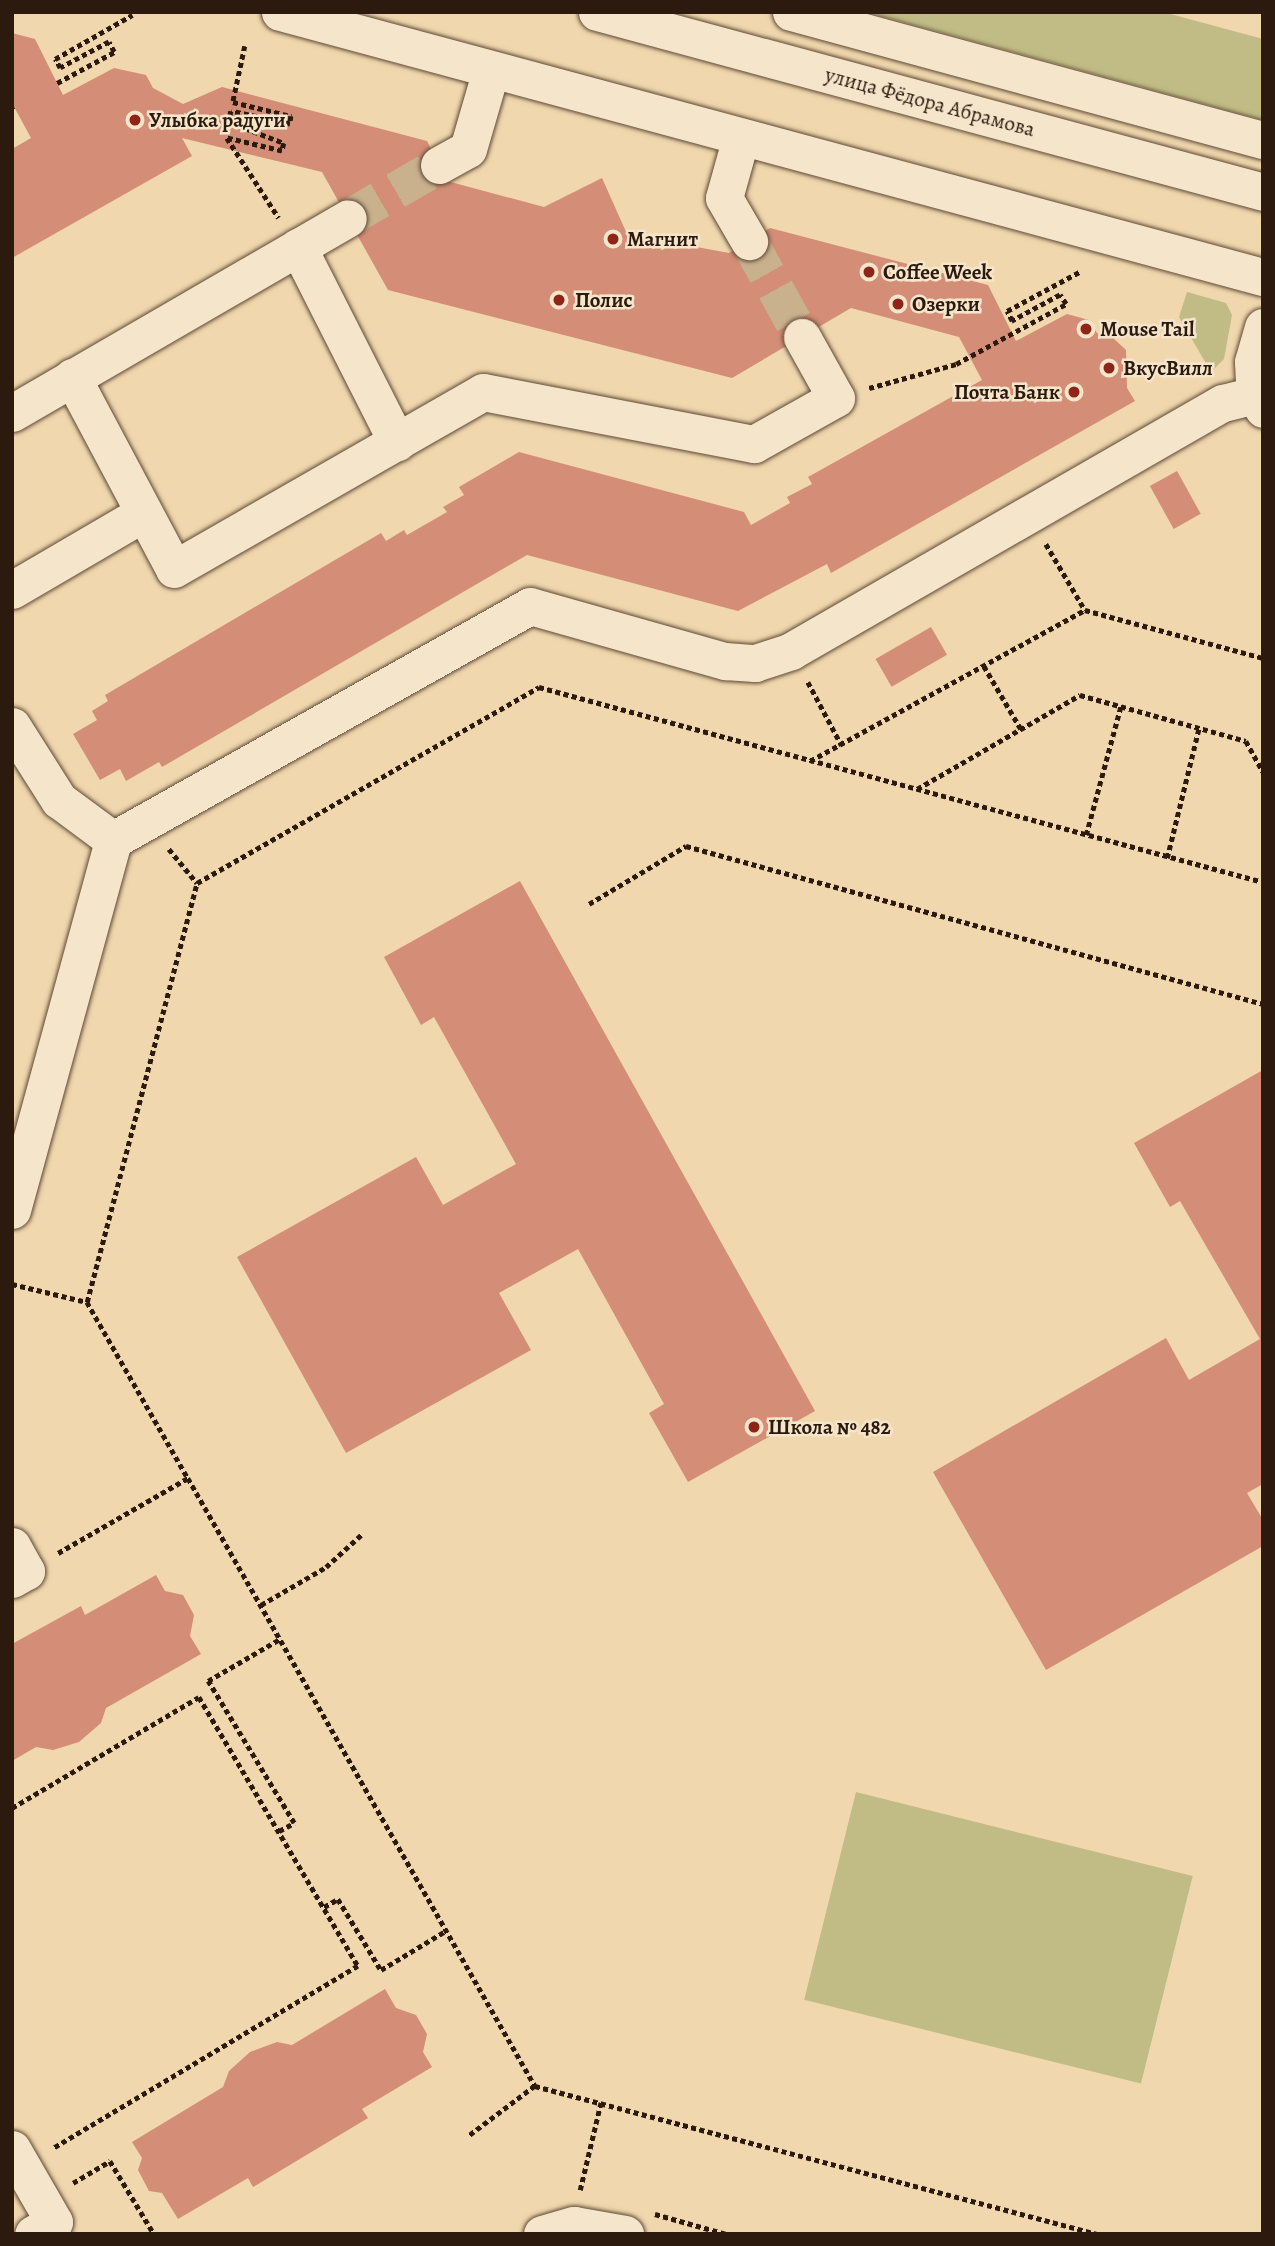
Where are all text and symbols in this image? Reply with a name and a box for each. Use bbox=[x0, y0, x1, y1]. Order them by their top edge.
street label: улица Фёдора Абрамова bbox=[822, 62, 1038, 142]
place label: Улыбка радуги bbox=[149, 107, 286, 133]
marker: Улыбка радуги bbox=[127, 112, 143, 128]
place label: Магнит bbox=[627, 226, 698, 252]
marker: Магнит bbox=[605, 231, 621, 247]
place label: Coffee Week bbox=[883, 259, 992, 285]
marker: Coffee Week bbox=[861, 264, 877, 280]
place label: Полис bbox=[575, 287, 633, 313]
marker: Полис bbox=[549, 290, 569, 310]
place label: Озерки bbox=[912, 291, 980, 317]
marker: Озерки bbox=[890, 296, 906, 312]
place label: Mouse Tail bbox=[1100, 316, 1195, 342]
marker: Mouse Tail bbox=[1078, 321, 1094, 337]
place label: ВкусВилл bbox=[1123, 355, 1213, 381]
marker: ВкусВилл bbox=[1101, 360, 1117, 376]
place label: Почта Банк bbox=[954, 379, 1060, 405]
marker: Почта Банк bbox=[1066, 384, 1082, 400]
place label: Школа № 482 bbox=[768, 1414, 891, 1440]
marker: Школа № 482 bbox=[746, 1419, 762, 1435]

